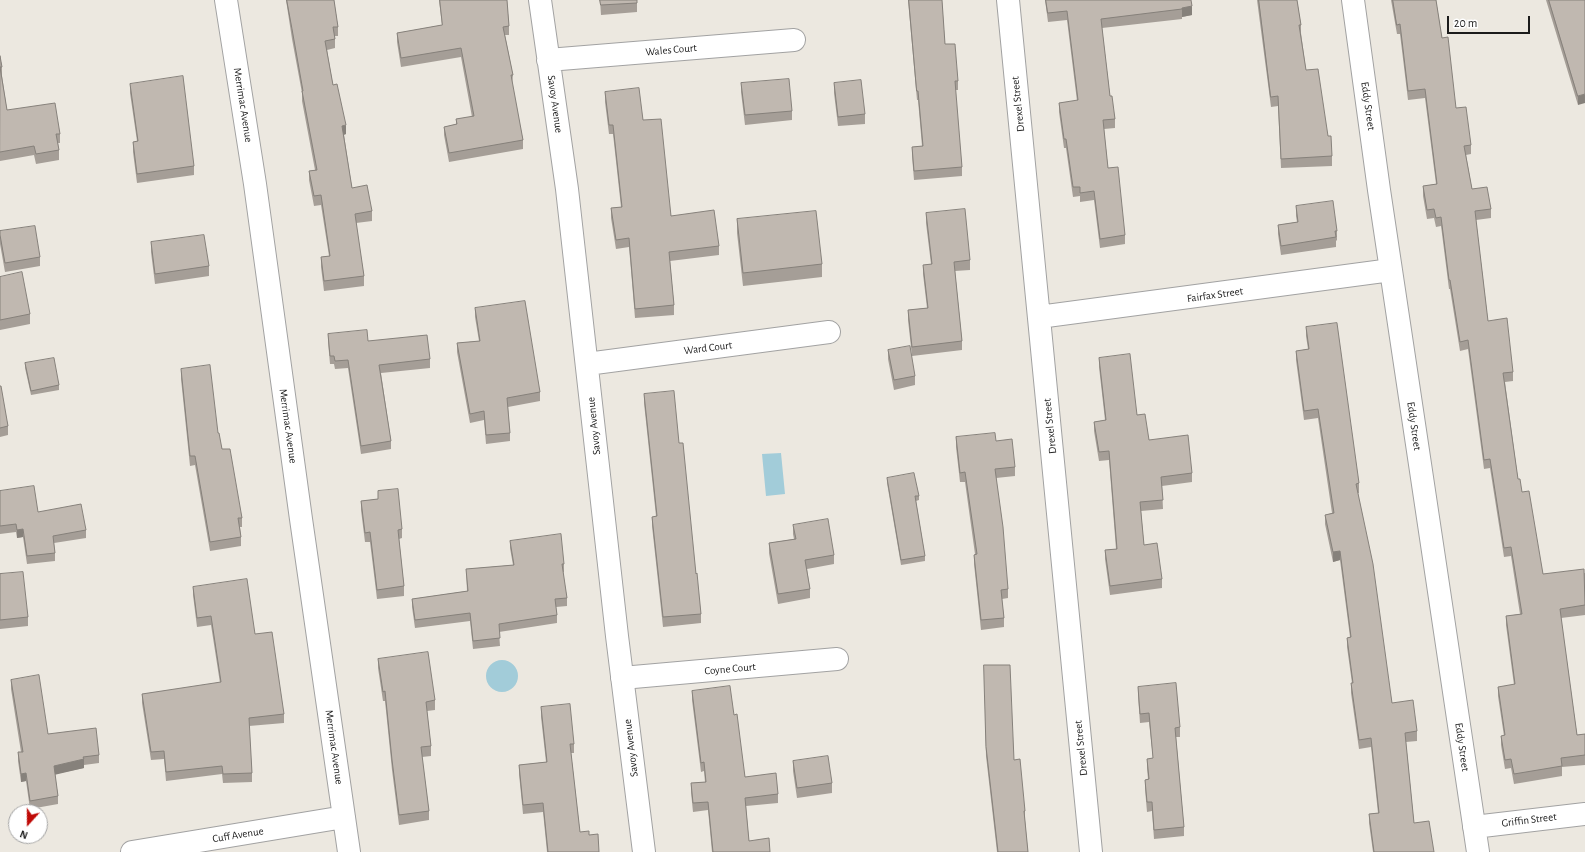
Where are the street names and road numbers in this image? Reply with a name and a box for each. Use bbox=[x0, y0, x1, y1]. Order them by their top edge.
street label: Wales Court bbox=[645, 41, 697, 59]
street label: Merrimac Avenue bbox=[231, 67, 255, 143]
street label: Savoy Avenue bbox=[544, 74, 566, 134]
street label: Drexel Street bbox=[1009, 76, 1027, 132]
street label: Eddy Street bbox=[1358, 81, 1378, 131]
street label: Fairfax Street bbox=[1186, 285, 1244, 305]
street label: Ward Court bbox=[683, 338, 733, 358]
street label: Merrimac Avenue bbox=[276, 388, 300, 464]
street label: Savoy Avenue bbox=[584, 396, 604, 456]
street label: Drexel Street bbox=[1041, 398, 1059, 454]
street label: Eddy Street bbox=[1404, 401, 1424, 451]
street label: Coyne Court bbox=[704, 660, 756, 678]
street label: Merrimac Avenue bbox=[322, 709, 346, 785]
street label: Savoy Avenue bbox=[621, 718, 641, 778]
street label: Drexel Street bbox=[1072, 720, 1090, 776]
street label: Eddy Street bbox=[1452, 722, 1472, 772]
street label: Griffin Street bbox=[1501, 810, 1557, 830]
street label: Cuff Avenue bbox=[211, 824, 265, 846]

